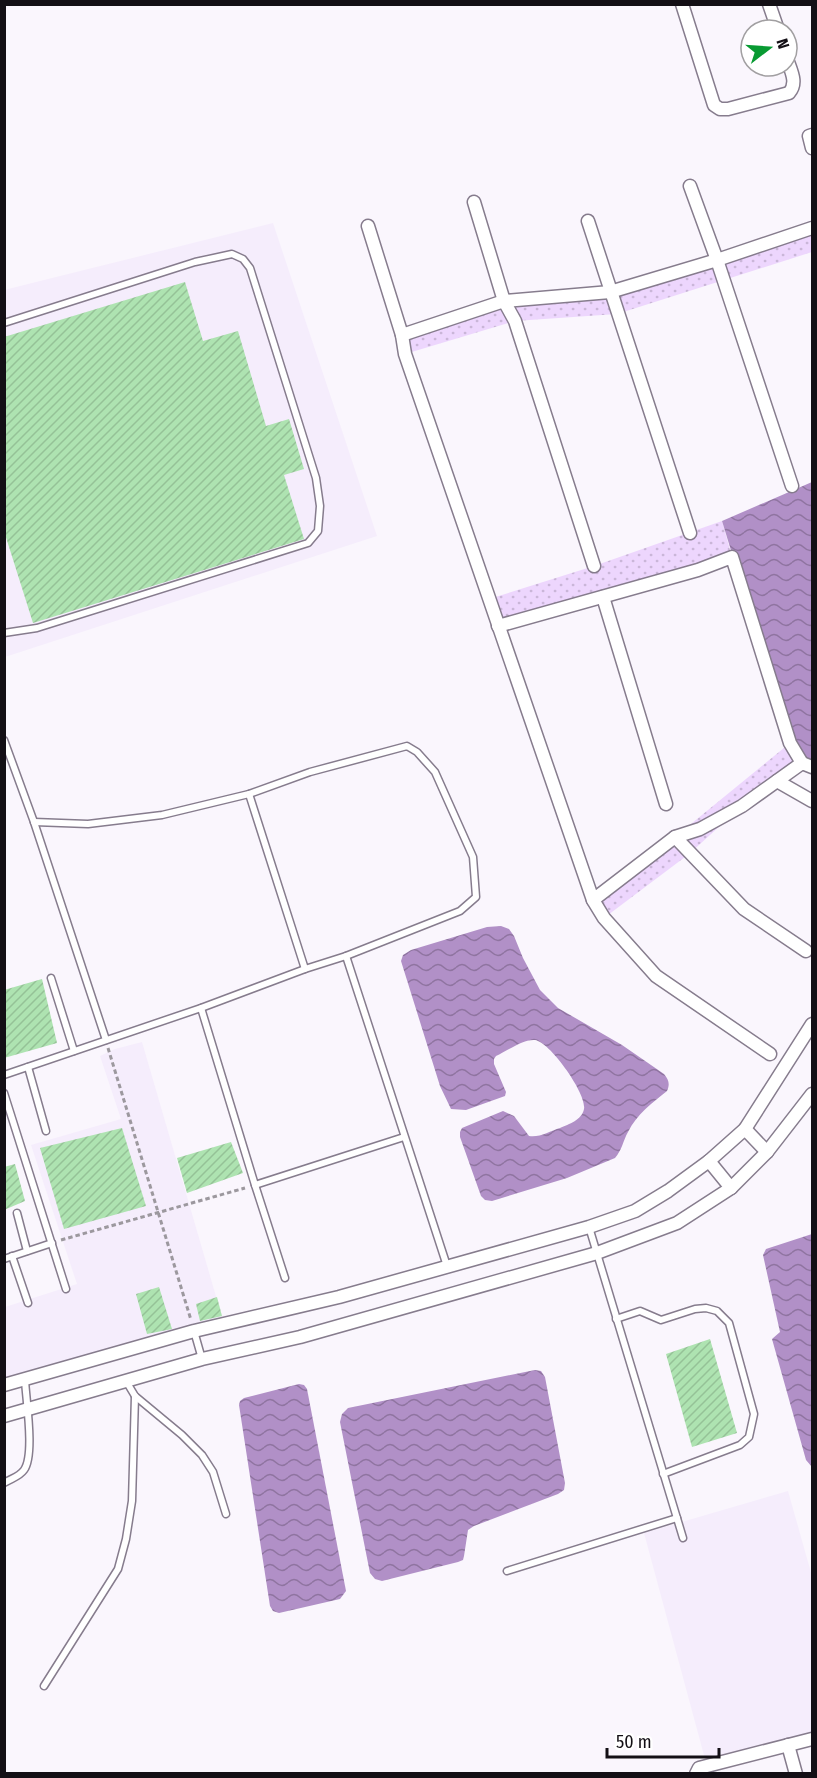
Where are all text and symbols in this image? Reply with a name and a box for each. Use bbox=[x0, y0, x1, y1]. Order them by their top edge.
north arrow bbox=[739, 18, 799, 78]
text: N bbox=[772, 36, 793, 51]
scale bar bbox=[607, 1721, 720, 1759]
text: 50 m bbox=[616, 1731, 652, 1753]

